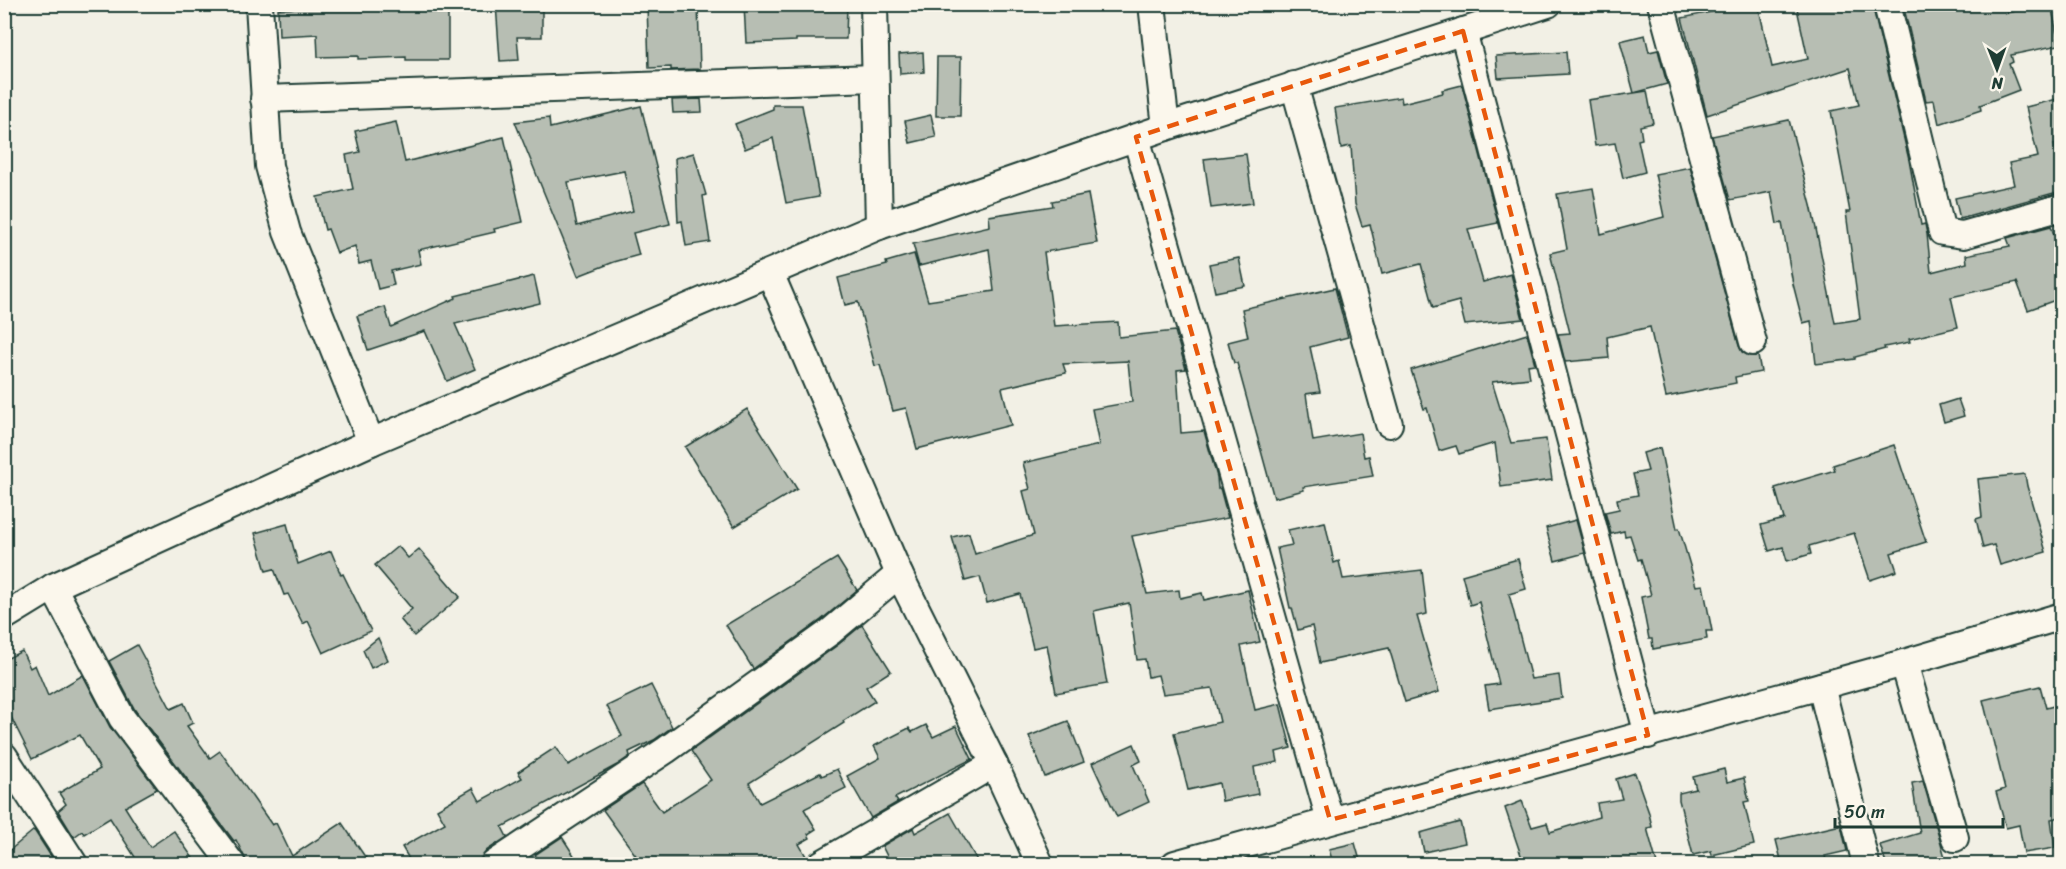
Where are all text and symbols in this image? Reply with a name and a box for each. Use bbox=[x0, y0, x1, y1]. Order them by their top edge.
north arrow bbox=[1967, 39, 2027, 99]
text: N bbox=[1991, 69, 2004, 98]
scale bar bbox=[1835, 791, 2003, 829]
text: 50 m bbox=[1844, 796, 1885, 828]

